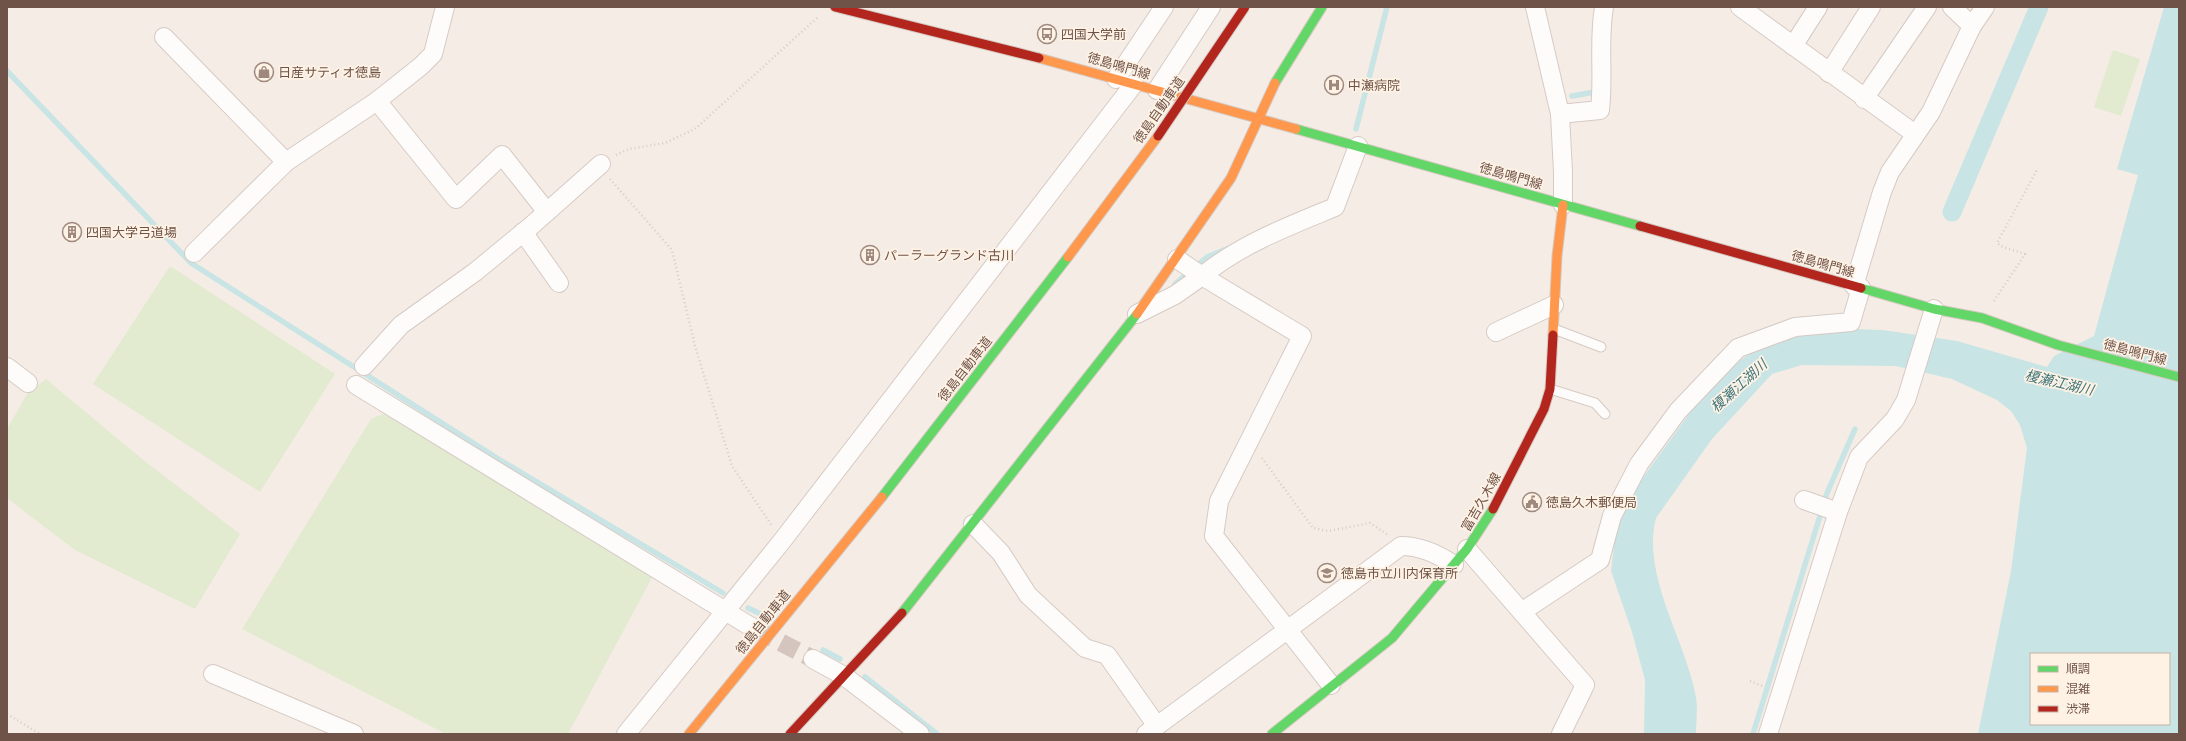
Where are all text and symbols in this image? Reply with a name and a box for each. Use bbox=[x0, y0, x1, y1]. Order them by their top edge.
bus stop icon: 四国大学前 bbox=[1036, 23, 1058, 45]
place label: 四国大学前 bbox=[1061, 27, 1126, 42]
street label: 徳島鳴門線 bbox=[1086, 50, 1152, 82]
shop icon: 日産サティオ徳島 bbox=[253, 61, 275, 83]
place label: 日産サティオ徳島 bbox=[278, 65, 381, 80]
street label: 徳島自動車道 bbox=[1130, 74, 1188, 146]
hospital icon: 中瀬病院 bbox=[1323, 74, 1345, 96]
place label: 中瀬病院 bbox=[1348, 78, 1400, 93]
street label: 徳島鳴門線 bbox=[1478, 160, 1544, 192]
building icon: 四国大学弓道場 bbox=[61, 221, 83, 243]
place label: 四国大学弓道場 bbox=[86, 225, 177, 240]
building icon: パーラーグランド古川 bbox=[859, 244, 881, 266]
place label: パーラーグランド古川 bbox=[884, 248, 1014, 263]
street label: 徳島鳴門線 bbox=[1790, 248, 1856, 280]
street label: 徳島自動車道 bbox=[935, 334, 995, 404]
street label: 徳島鳴門線 bbox=[2102, 336, 2168, 368]
water label: 榎瀬江湖川 bbox=[1707, 355, 1772, 416]
water label: 榎瀬江湖川 bbox=[2023, 367, 2097, 400]
street label: 富吉久木線 bbox=[1458, 470, 1504, 534]
public building icon: 徳島久木郵便局 bbox=[1521, 491, 1543, 513]
place label: 徳島久木郵便局 bbox=[1546, 495, 1637, 510]
school or university icon: 徳島市立川内保育所 bbox=[1316, 562, 1338, 584]
place label: 徳島市立川内保育所 bbox=[1341, 566, 1458, 581]
street label: 徳島自動車道 bbox=[733, 587, 793, 657]
legend bbox=[2030, 653, 2170, 725]
text: 順調 bbox=[2066, 662, 2090, 676]
text: 混雑 bbox=[2066, 682, 2090, 696]
text: 渋滞 bbox=[2066, 702, 2090, 716]

